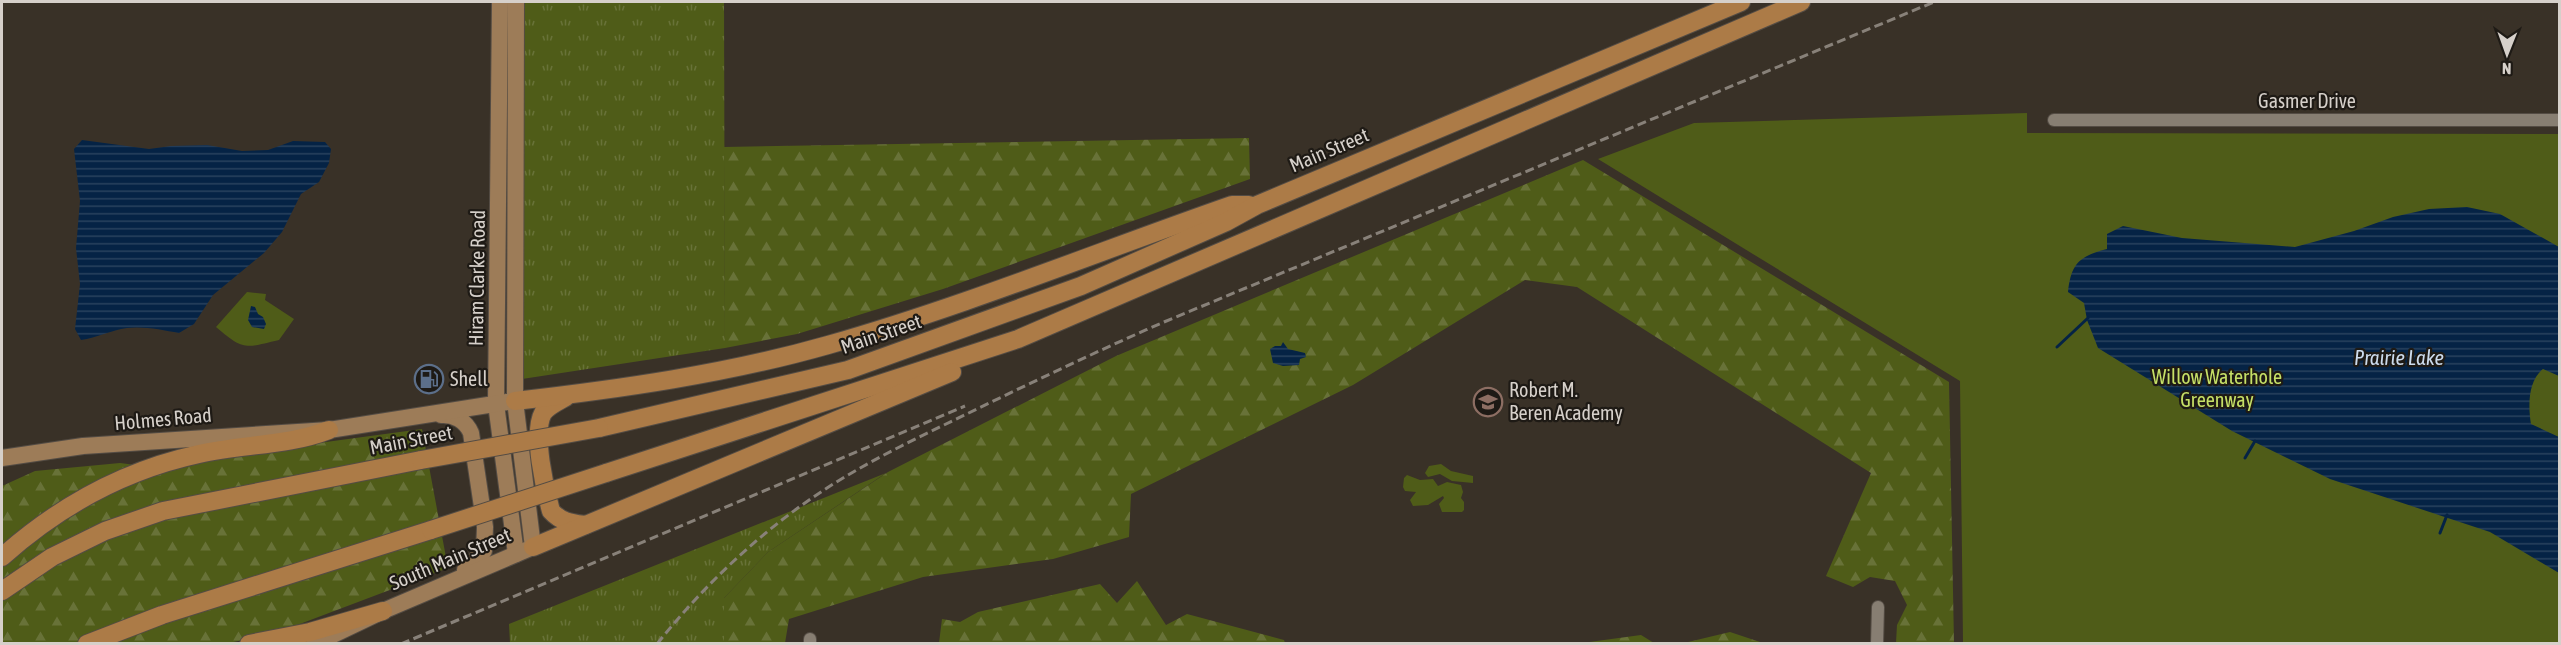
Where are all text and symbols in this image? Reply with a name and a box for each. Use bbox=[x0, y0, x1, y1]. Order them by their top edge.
north arrow bbox=[2477, 24, 2537, 84]
text: N bbox=[2502, 60, 2512, 78]
street label: Gasmer Drive bbox=[2258, 89, 2356, 112]
street label: Main Street bbox=[1286, 123, 1372, 176]
street label: Hiram Clarke Road bbox=[464, 210, 489, 346]
street label: Main Street bbox=[838, 309, 924, 358]
water label: Prairie Lake bbox=[2354, 345, 2444, 369]
fuel station icon: Shell bbox=[413, 363, 445, 395]
park label: Willow Waterhole Greenway bbox=[2152, 365, 2282, 411]
place label: Shell bbox=[450, 367, 488, 390]
place label: Robert M. Beren Academy bbox=[1509, 378, 1623, 424]
school or university icon: Robert M. Beren Academy bbox=[1472, 386, 1504, 418]
street label: Holmes Road bbox=[113, 403, 213, 434]
street label: Main Street bbox=[368, 420, 454, 459]
street label: South Main Street bbox=[386, 523, 514, 594]

